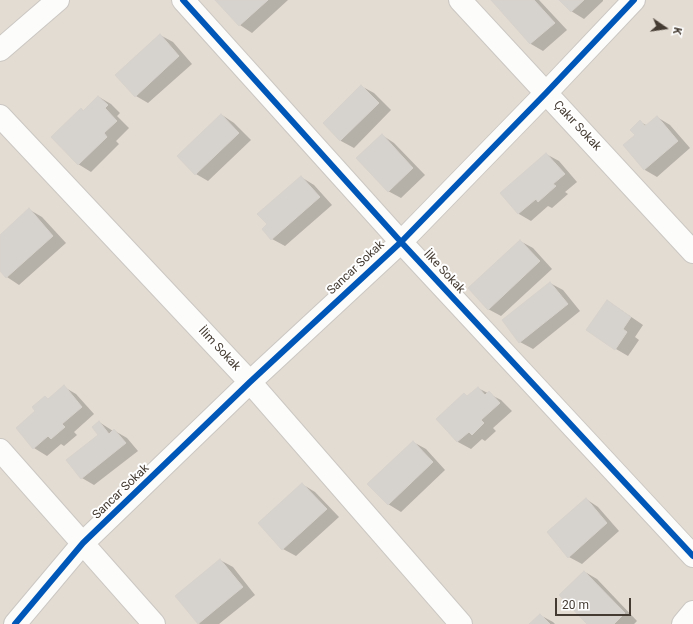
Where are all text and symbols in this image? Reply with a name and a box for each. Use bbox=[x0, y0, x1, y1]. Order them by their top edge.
north arrow bbox=[645, 8, 685, 48]
text: K bbox=[670, 26, 684, 36]
street label: Çakır Sokak bbox=[550, 98, 604, 154]
street label: Sancar Sokak bbox=[324, 238, 388, 298]
street label: İlke Sokak bbox=[420, 247, 468, 297]
street label: İlim Sokak bbox=[195, 324, 243, 374]
street label: Sancar Sokak bbox=[90, 462, 152, 522]
scale bar bbox=[557, 590, 633, 616]
text: 20 m bbox=[562, 598, 589, 612]

